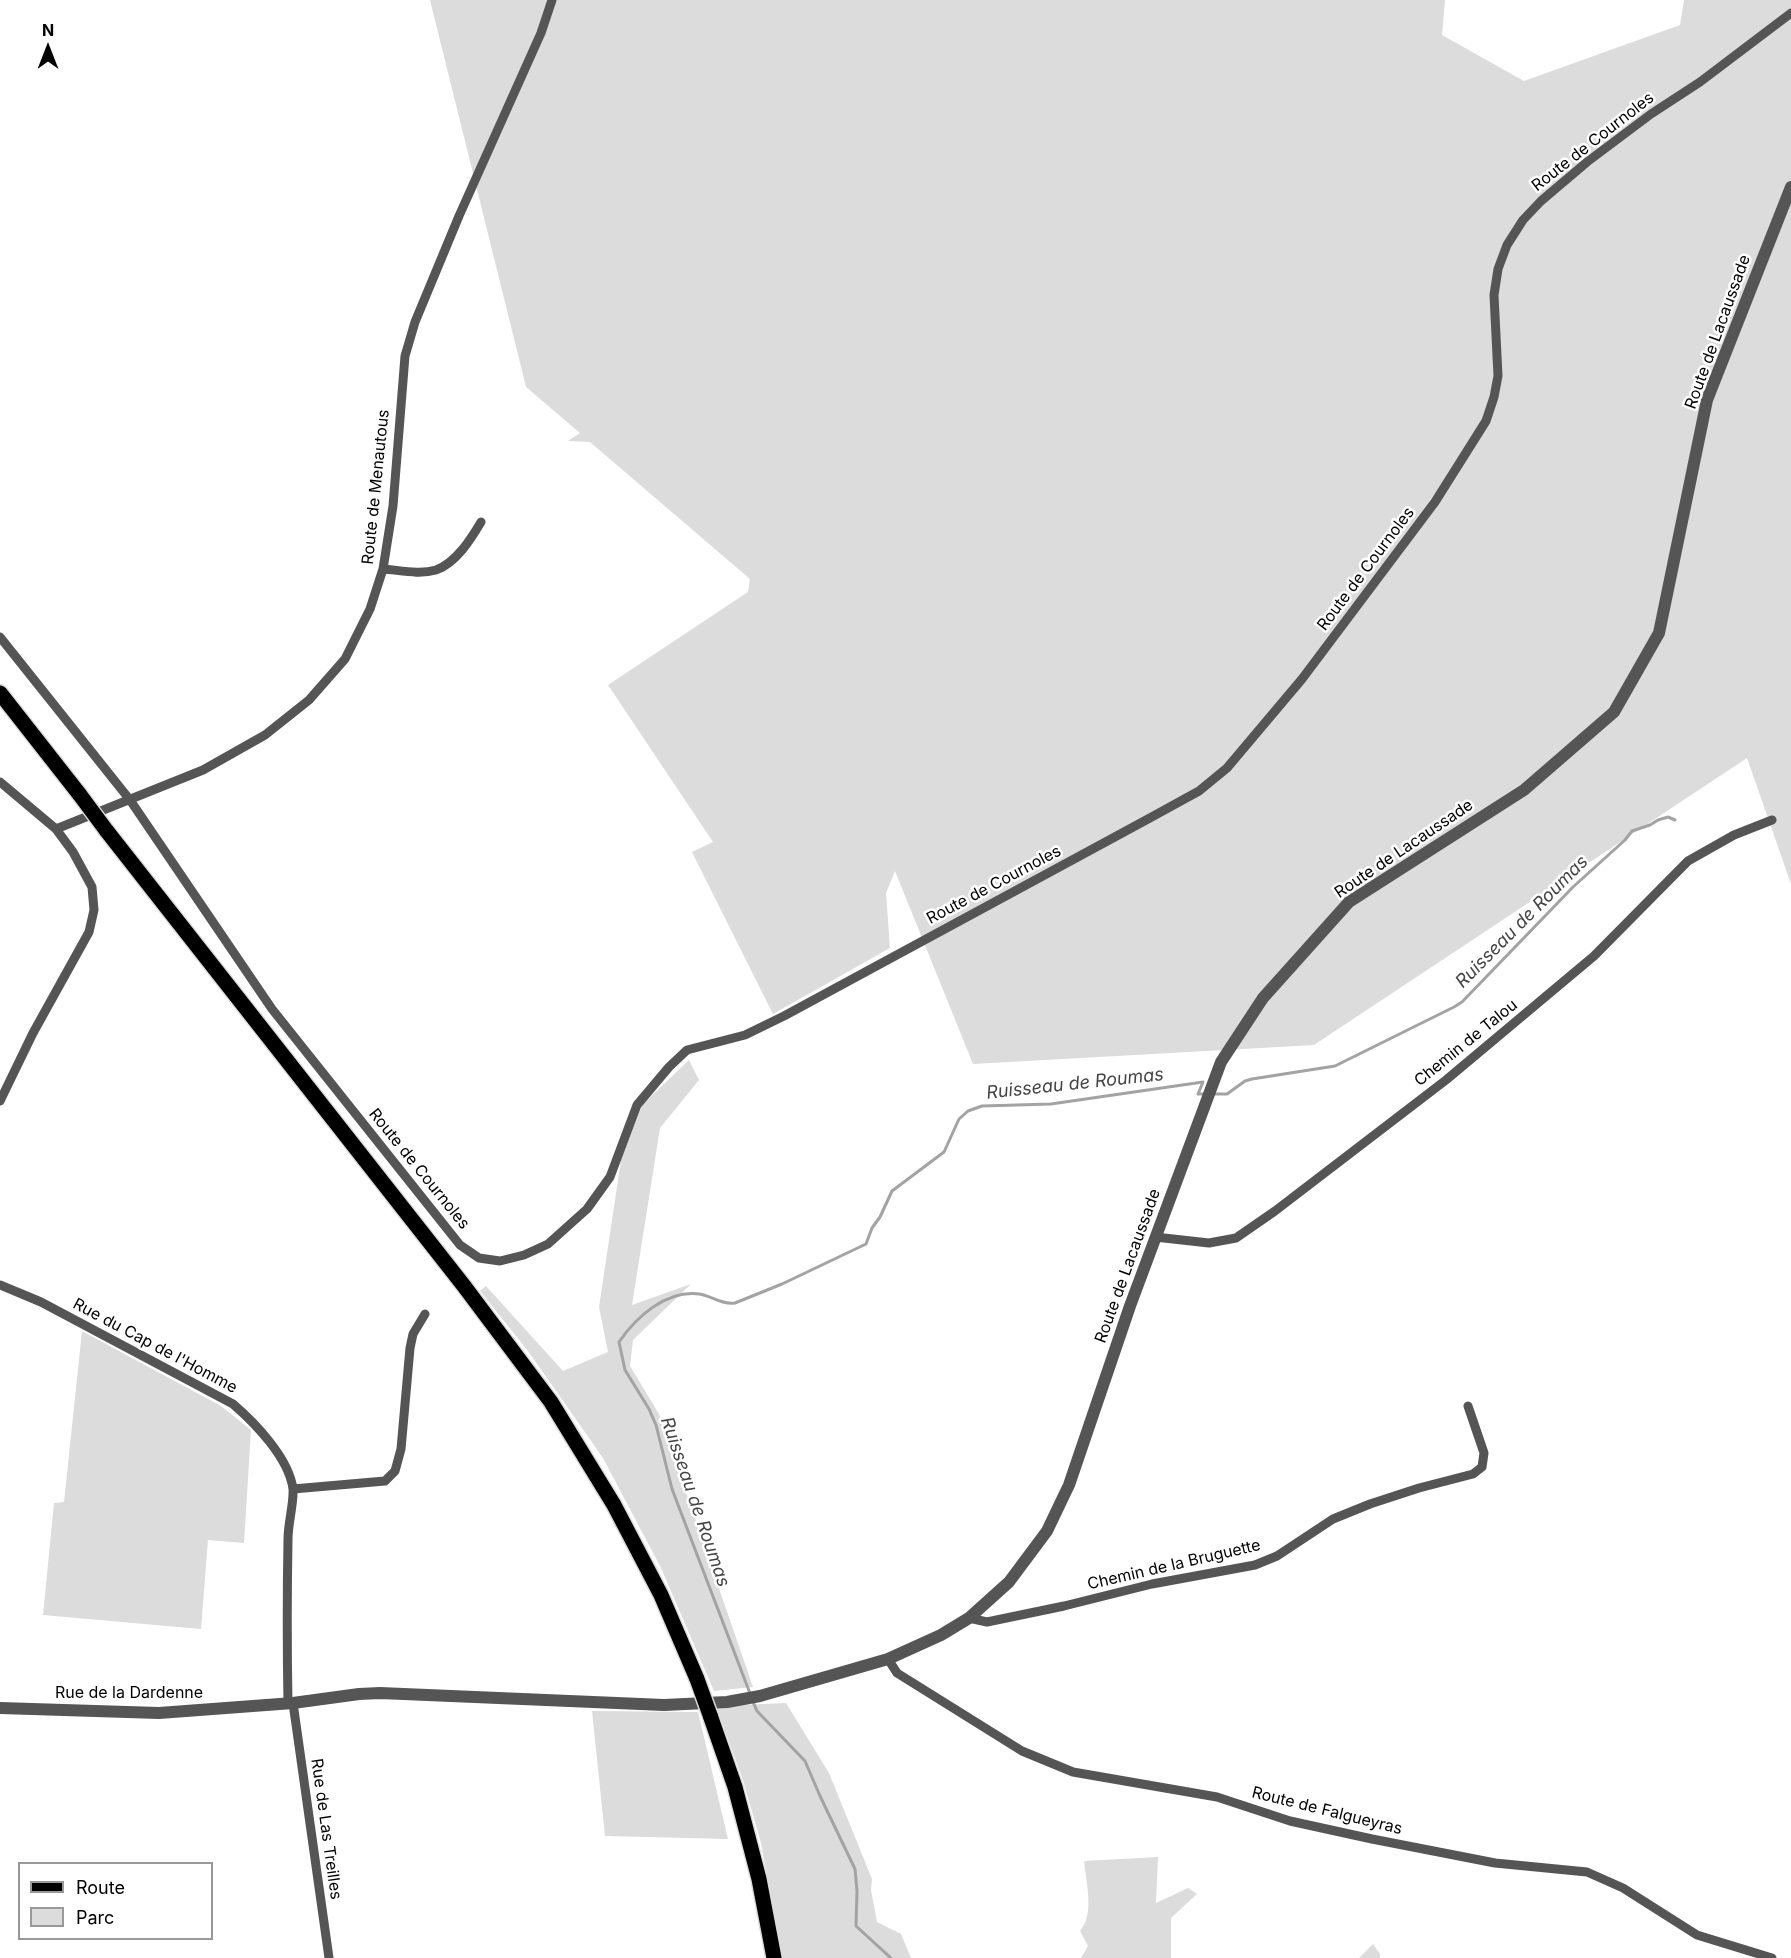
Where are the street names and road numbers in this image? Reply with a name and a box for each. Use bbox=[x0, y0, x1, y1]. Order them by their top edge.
street label: Route de Cournoles bbox=[1528, 88, 1658, 196]
street label: Route de Lacaussade bbox=[1681, 252, 1755, 412]
street label: Route de Menautous bbox=[358, 408, 394, 566]
street label: Route de Cournoles bbox=[1313, 504, 1419, 634]
street label: Route de Lacaussade bbox=[1331, 796, 1477, 902]
street label: Route de Cournoles bbox=[924, 841, 1064, 929]
street label: Chemin de Talou bbox=[1411, 996, 1521, 1090]
street label: Route de Cournoles bbox=[365, 1105, 473, 1233]
street label: Route de Lacaussade bbox=[1091, 1186, 1165, 1346]
street label: Rue du Cap de l'Homme bbox=[70, 1294, 240, 1398]
street label: Chemin de la Bruguette bbox=[1086, 1536, 1262, 1594]
street label: Rue de la Dardenne bbox=[55, 1683, 203, 1703]
street label: Rue de Las Treilles bbox=[307, 1757, 345, 1901]
street label: Route de Falgueyras bbox=[1250, 1783, 1404, 1839]

